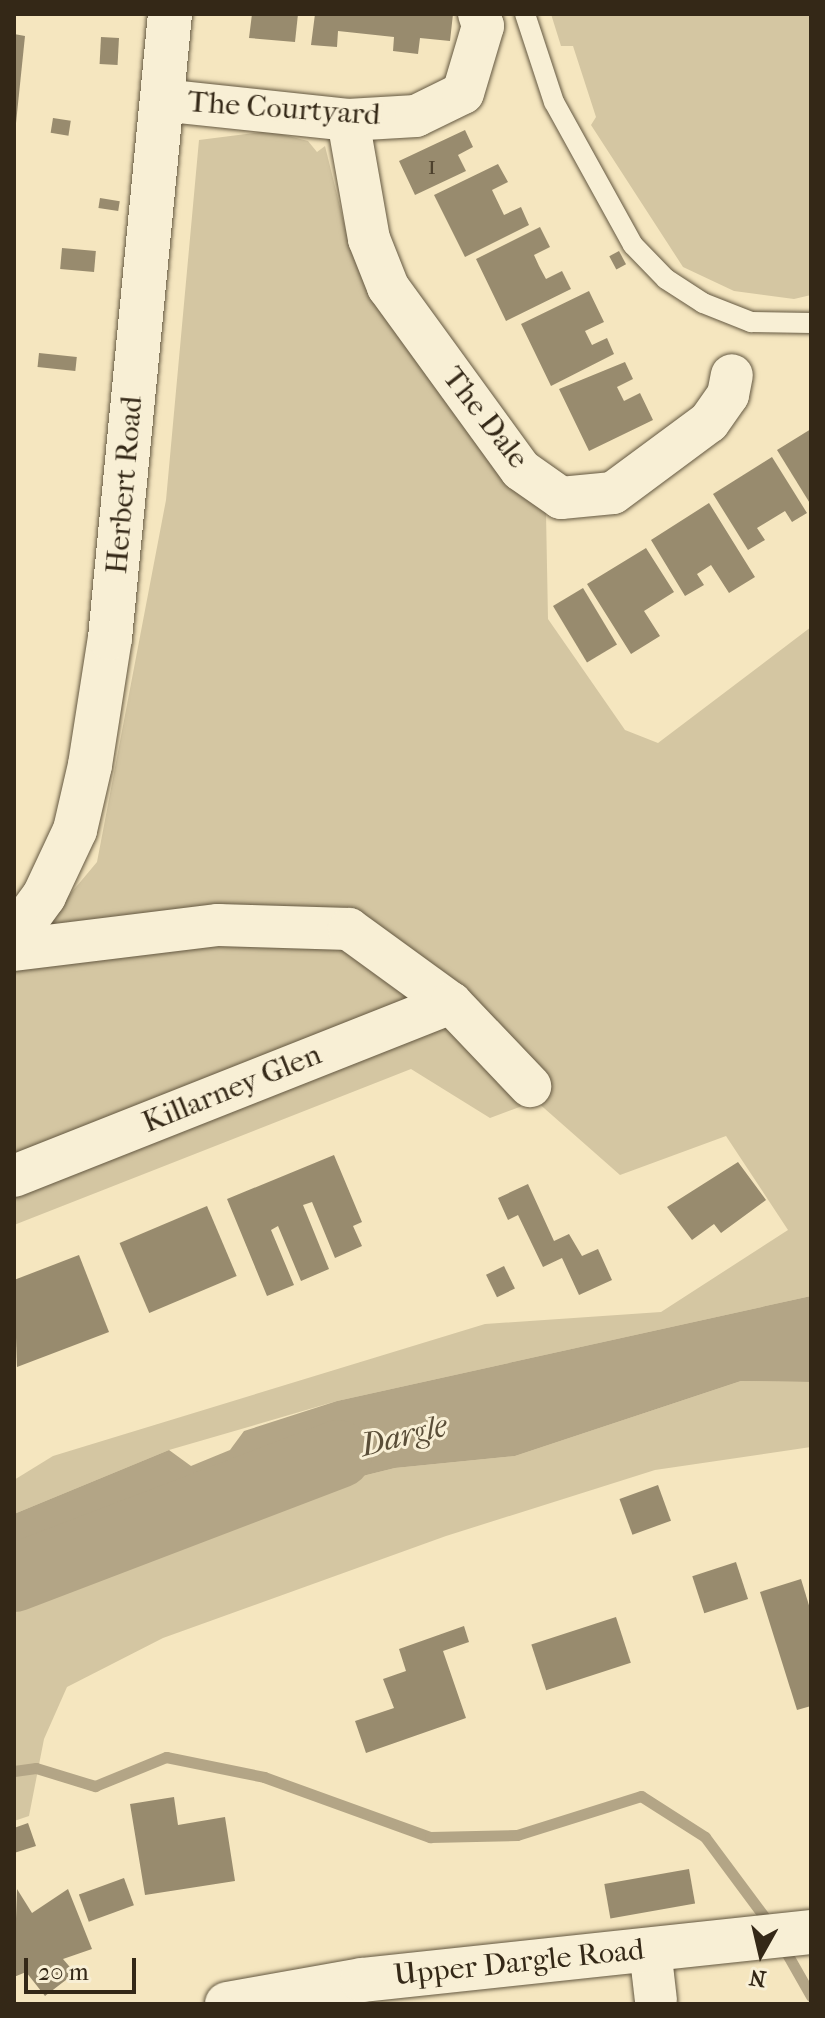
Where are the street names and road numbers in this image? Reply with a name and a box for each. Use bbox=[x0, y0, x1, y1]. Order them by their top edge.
street label: The Courtyard bbox=[187, 84, 381, 134]
street label: The Dale bbox=[434, 360, 536, 476]
street label: Herbert Road bbox=[99, 395, 151, 575]
street label: Killarney Glen bbox=[137, 1037, 327, 1141]
street label: Upper Dargle Road bbox=[392, 1932, 646, 1994]

